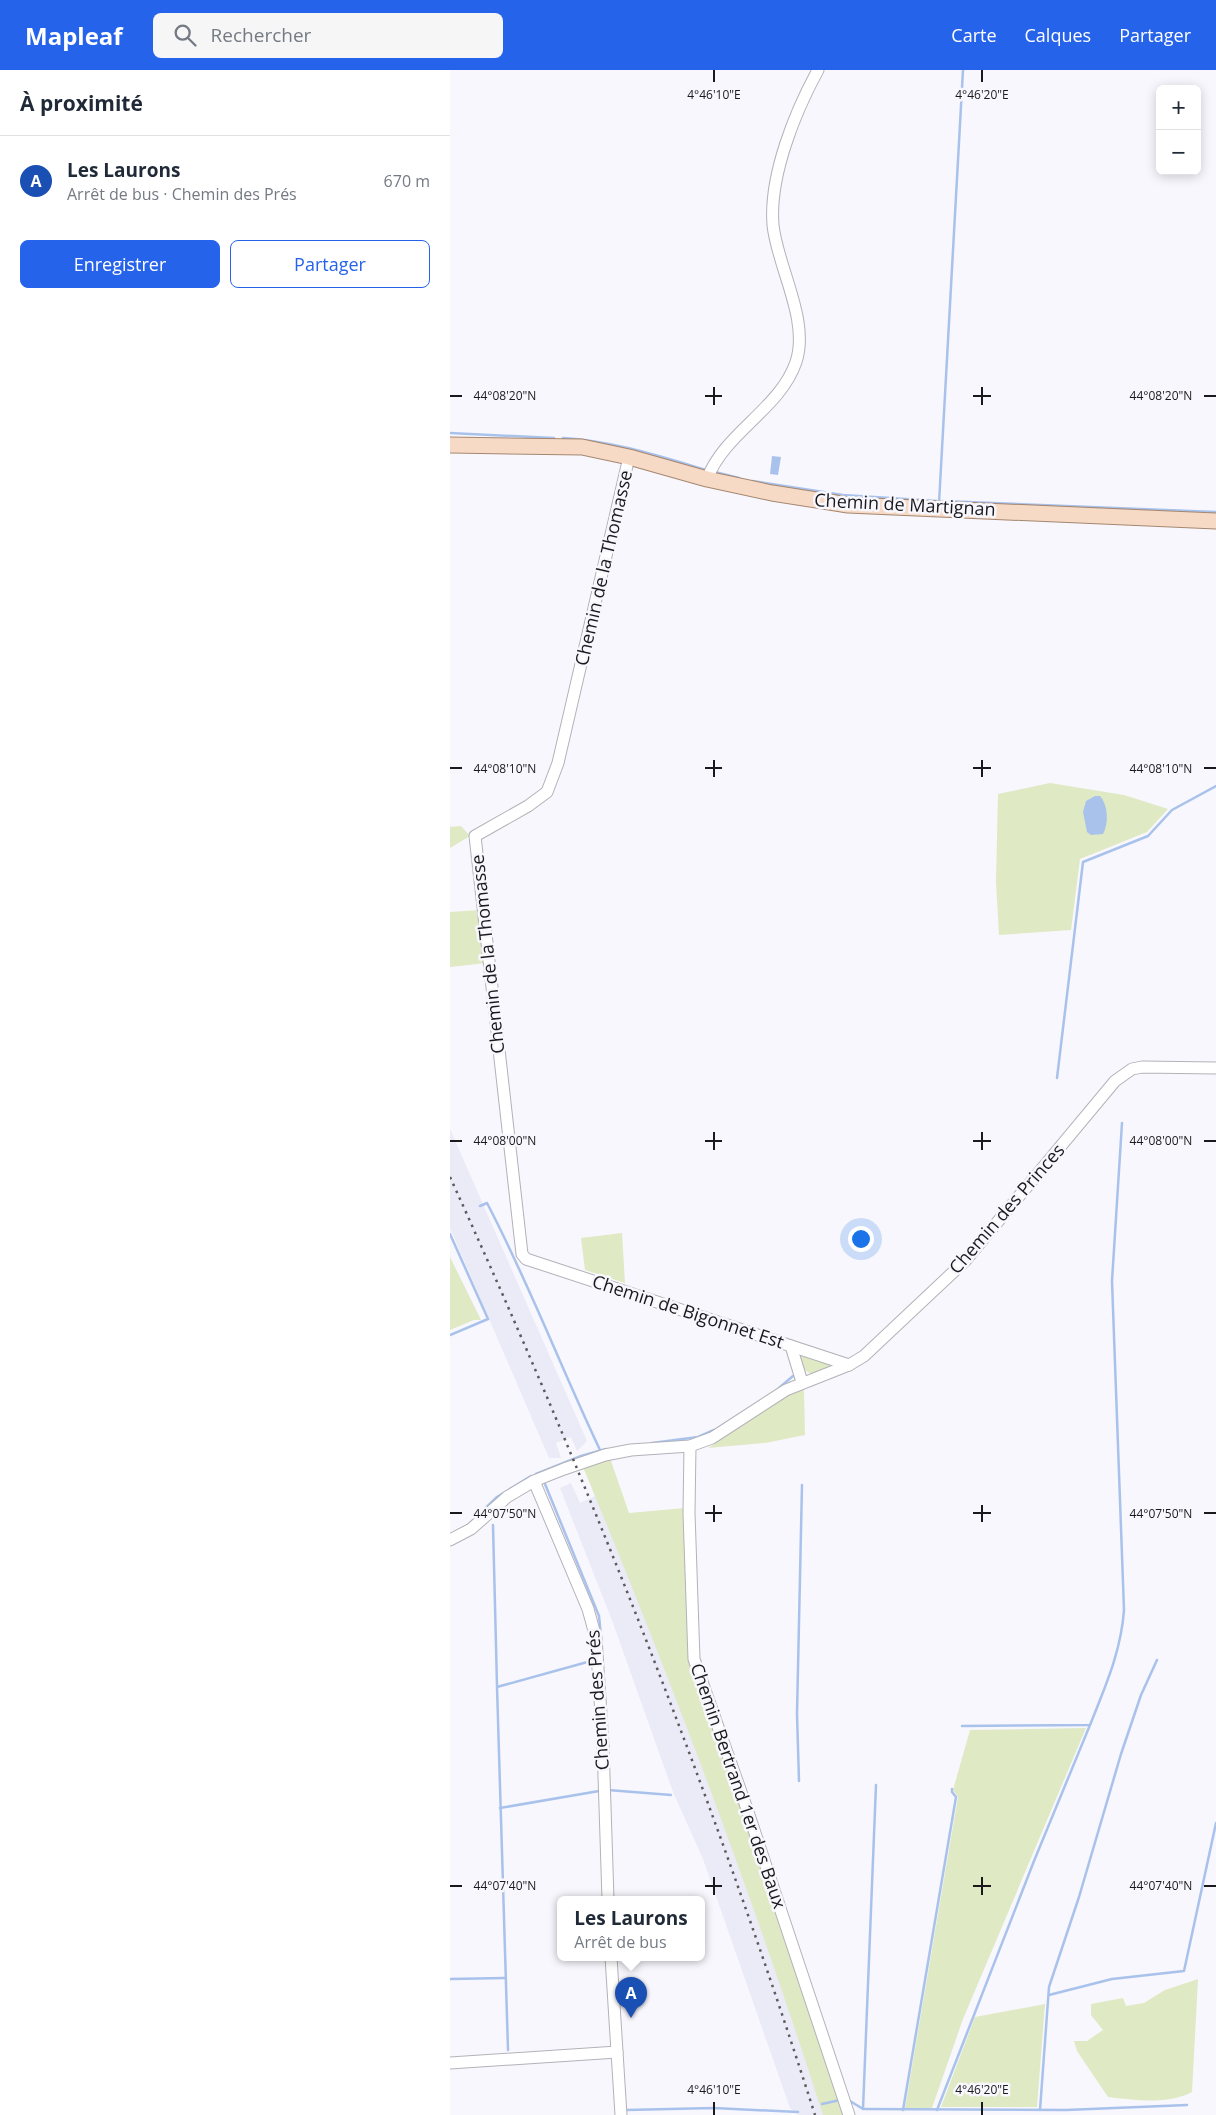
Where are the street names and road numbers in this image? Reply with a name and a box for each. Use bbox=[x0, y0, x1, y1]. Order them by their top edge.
street label: Chemin de la Thomasse bbox=[569, 468, 637, 668]
street label: Chemin de Martignan bbox=[814, 487, 996, 521]
street label: Chemin de la Thomasse bbox=[465, 853, 509, 1055]
street label: Chemin des Princes bbox=[943, 1138, 1069, 1278]
street label: Chemin de Bigonnet Est bbox=[589, 1269, 787, 1353]
street label: Chemin des Prés bbox=[580, 1629, 614, 1771]
street label: Chemin Bertrand 1er des Baux bbox=[686, 1660, 792, 1912]

